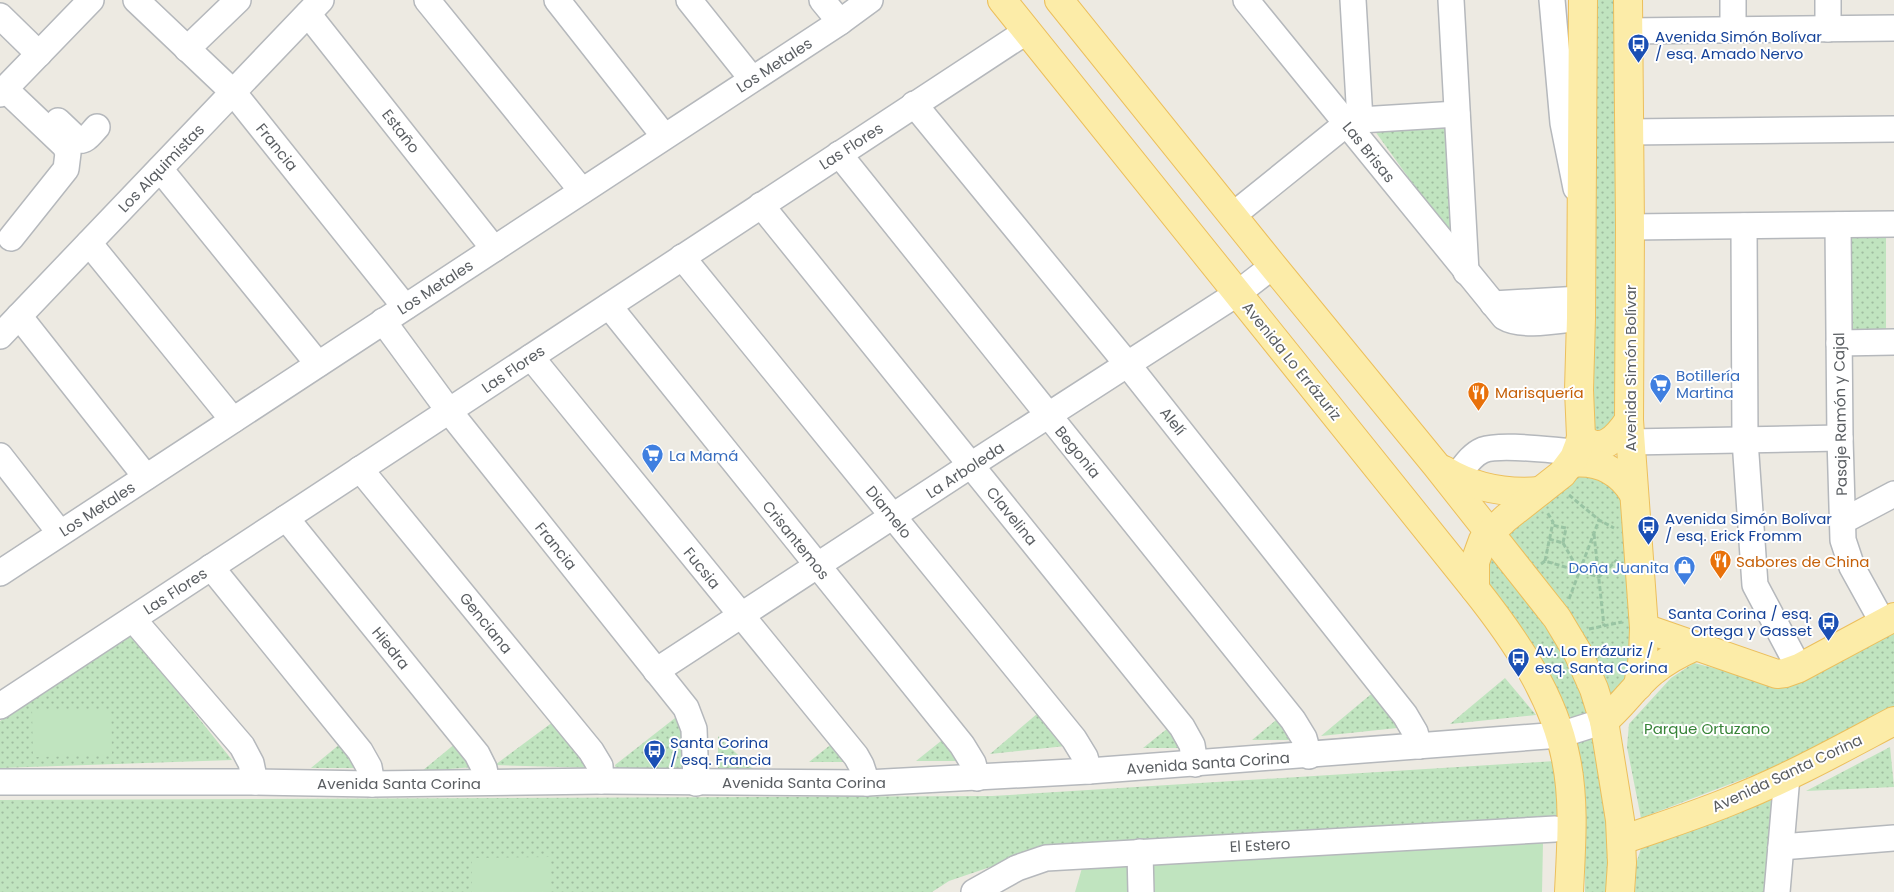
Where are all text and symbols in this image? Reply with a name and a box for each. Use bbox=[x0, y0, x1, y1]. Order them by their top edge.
place label: Avenida Simón Bolívar / esq. Amado Nervo bbox=[1655, 26, 1822, 64]
street label: Los Metales bbox=[732, 33, 816, 97]
bus stop icon: Avenida Simón Bolívar / esq. Amado Nervo bbox=[1627, 33, 1651, 64]
street label: Estaño bbox=[377, 105, 425, 157]
street label: Las Flores bbox=[815, 117, 887, 174]
street label: Las Brisas bbox=[1338, 117, 1400, 187]
street label: Los Alquimistas bbox=[113, 119, 209, 217]
street label: Francia bbox=[251, 119, 303, 175]
street label: Los Metales bbox=[393, 255, 477, 319]
street label: Avenida Simón Bolívar bbox=[1620, 284, 1641, 451]
street label: Avenida Lo Errázuriz bbox=[1238, 297, 1347, 425]
street label: Pasaje Ramón y Cajal bbox=[1828, 332, 1852, 496]
street label: Las Flores bbox=[477, 340, 549, 398]
place label: Botillería Martina bbox=[1676, 365, 1740, 403]
supermarket icon: Botillería Martina bbox=[1648, 372, 1672, 403]
restaurant icon: Marisquería bbox=[1467, 380, 1491, 411]
place label: Marisquería bbox=[1495, 382, 1584, 403]
street label: Alelí bbox=[1155, 403, 1191, 440]
street label: Begonia bbox=[1050, 421, 1106, 483]
street label: La Arboleda bbox=[922, 437, 1008, 503]
supermarket icon: La Mamá bbox=[641, 443, 665, 474]
place label: La Mamá bbox=[669, 445, 738, 466]
street label: Los Metales bbox=[55, 477, 139, 541]
street label: Diamelo bbox=[861, 481, 917, 543]
street label: Clavelina bbox=[982, 482, 1042, 550]
street label: Crisantemos bbox=[758, 496, 834, 584]
place label: Avenida Simón Bolívar / esq. Erick Fromm bbox=[1665, 508, 1832, 546]
bus stop icon: Avenida Simón Bolívar / esq. Erick Fromm bbox=[1637, 515, 1661, 546]
street label: Francia bbox=[530, 518, 582, 574]
street label: Fucsia bbox=[679, 543, 725, 593]
restaurant icon: Sabores de China bbox=[1708, 549, 1732, 580]
place label: Sabores de China bbox=[1736, 551, 1869, 572]
shop icon: Doña Juanita bbox=[1673, 555, 1697, 586]
place label: Doña Juanita bbox=[1568, 557, 1669, 578]
street label: Las Flores bbox=[139, 562, 211, 619]
street label: Genciana bbox=[455, 588, 517, 658]
place label: Santa Corina / esq. Ortega y Gasset bbox=[1668, 603, 1812, 641]
bus stop icon: Santa Corina / esq. Ortega y Gasset bbox=[1816, 610, 1840, 641]
street label: Hiedra bbox=[367, 622, 415, 674]
place label: Av. Lo Errázuriz / esq. Santa Corina bbox=[1535, 640, 1668, 678]
bus stop icon: Av. Lo Errázuriz / esq. Santa Corina bbox=[1507, 647, 1531, 678]
park label: Parque Ortuzano bbox=[1644, 718, 1770, 739]
street label: Avenida Santa Corina bbox=[1708, 729, 1866, 817]
place label: Santa Corina / esq. Francia bbox=[670, 732, 771, 770]
bus stop icon: Santa Corina / esq. Francia bbox=[642, 739, 666, 770]
street label: Avenida Santa Corina bbox=[1126, 747, 1290, 779]
street label: Avenida Santa Corina bbox=[722, 772, 886, 793]
street label: Avenida Santa Corina bbox=[317, 773, 481, 794]
street label: El Estero bbox=[1229, 833, 1291, 857]

